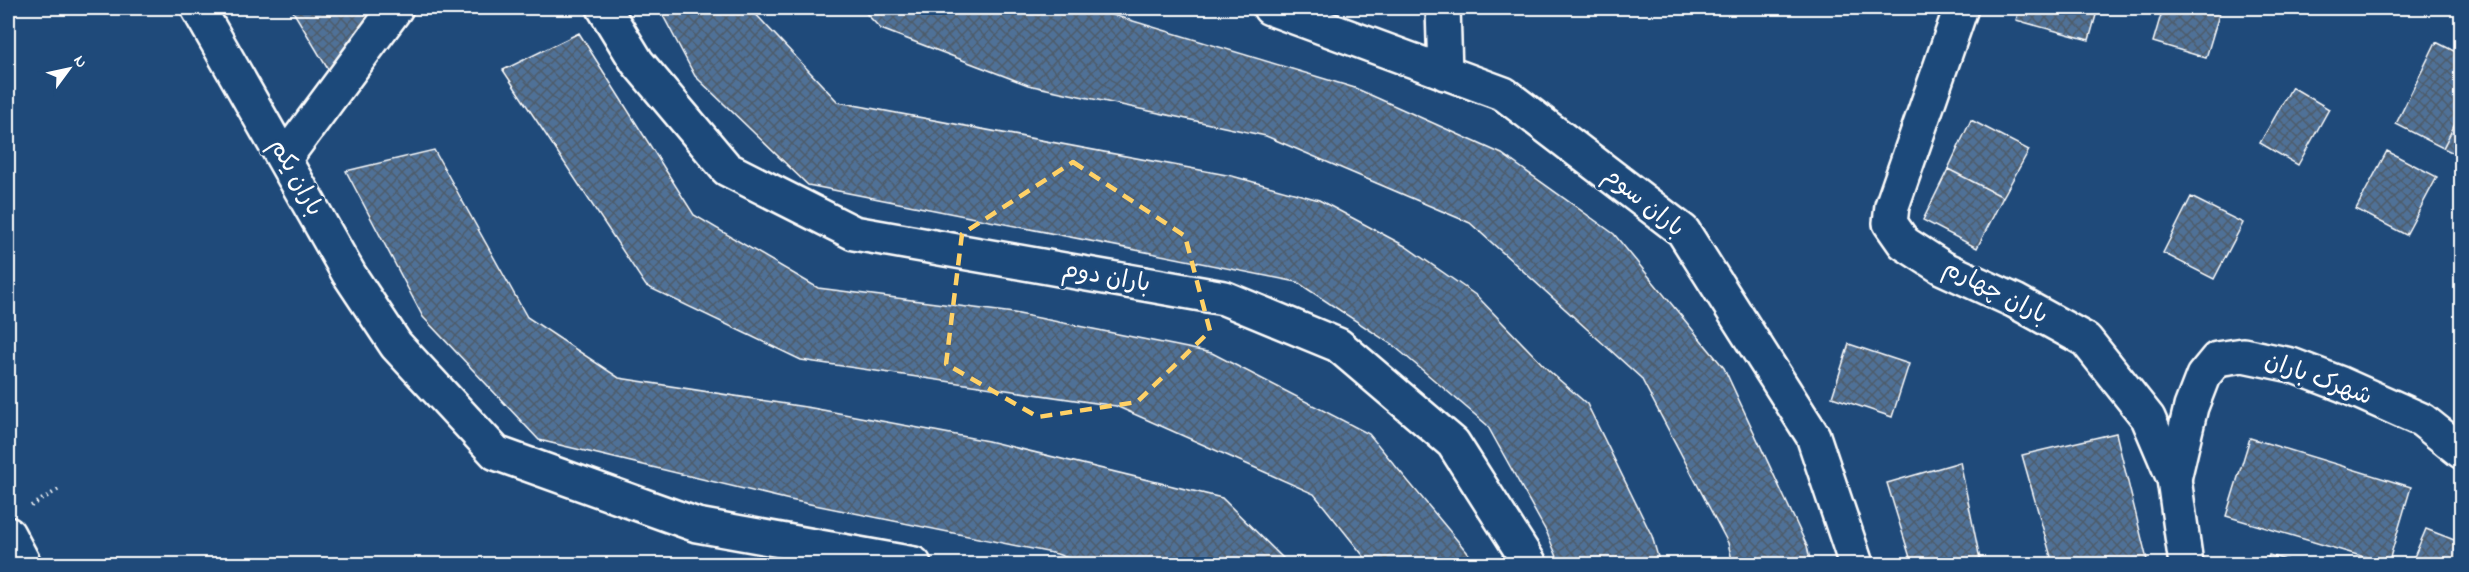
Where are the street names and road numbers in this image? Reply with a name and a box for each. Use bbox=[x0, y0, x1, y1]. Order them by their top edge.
street label: باران یکم bbox=[259, 133, 331, 223]
street label: باران سوم bbox=[1595, 159, 1691, 247]
street label: باران چهارم bbox=[1937, 252, 2053, 334]
street label: باران دوم bbox=[1059, 253, 1153, 303]
street label: شهرک باران bbox=[2259, 344, 2377, 416]

